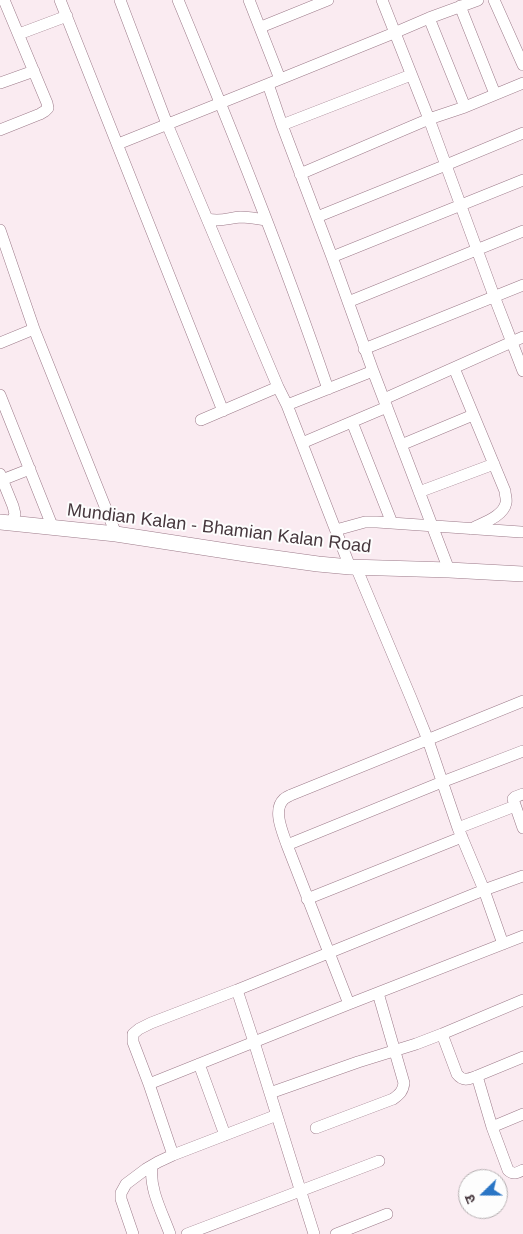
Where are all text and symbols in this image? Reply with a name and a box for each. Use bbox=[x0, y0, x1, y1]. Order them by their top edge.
street label: Mundian Kalan - Bhamian Kalan Road bbox=[66, 500, 372, 558]
north arrow bbox=[458, 1169, 508, 1219]
text: उ bbox=[461, 1192, 479, 1206]

